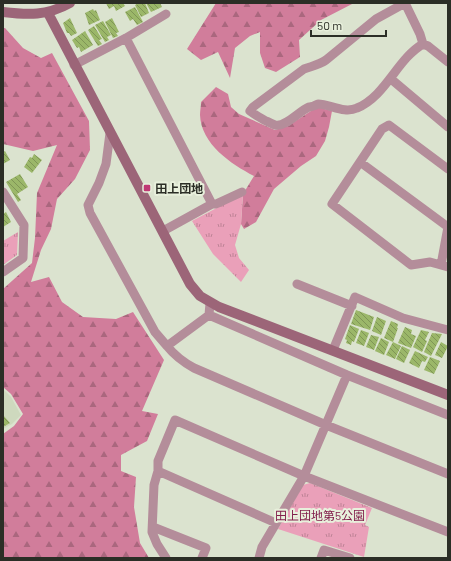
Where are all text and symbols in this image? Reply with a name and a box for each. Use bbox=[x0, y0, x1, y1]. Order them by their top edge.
scale bar bbox=[311, 12, 386, 38]
text: 50 m bbox=[317, 18, 342, 32]
place label: 田上団地 bbox=[155, 181, 203, 195]
marker: 田上団地 bbox=[142, 183, 152, 193]
park label: 田上団地第5公園 bbox=[275, 508, 365, 522]

